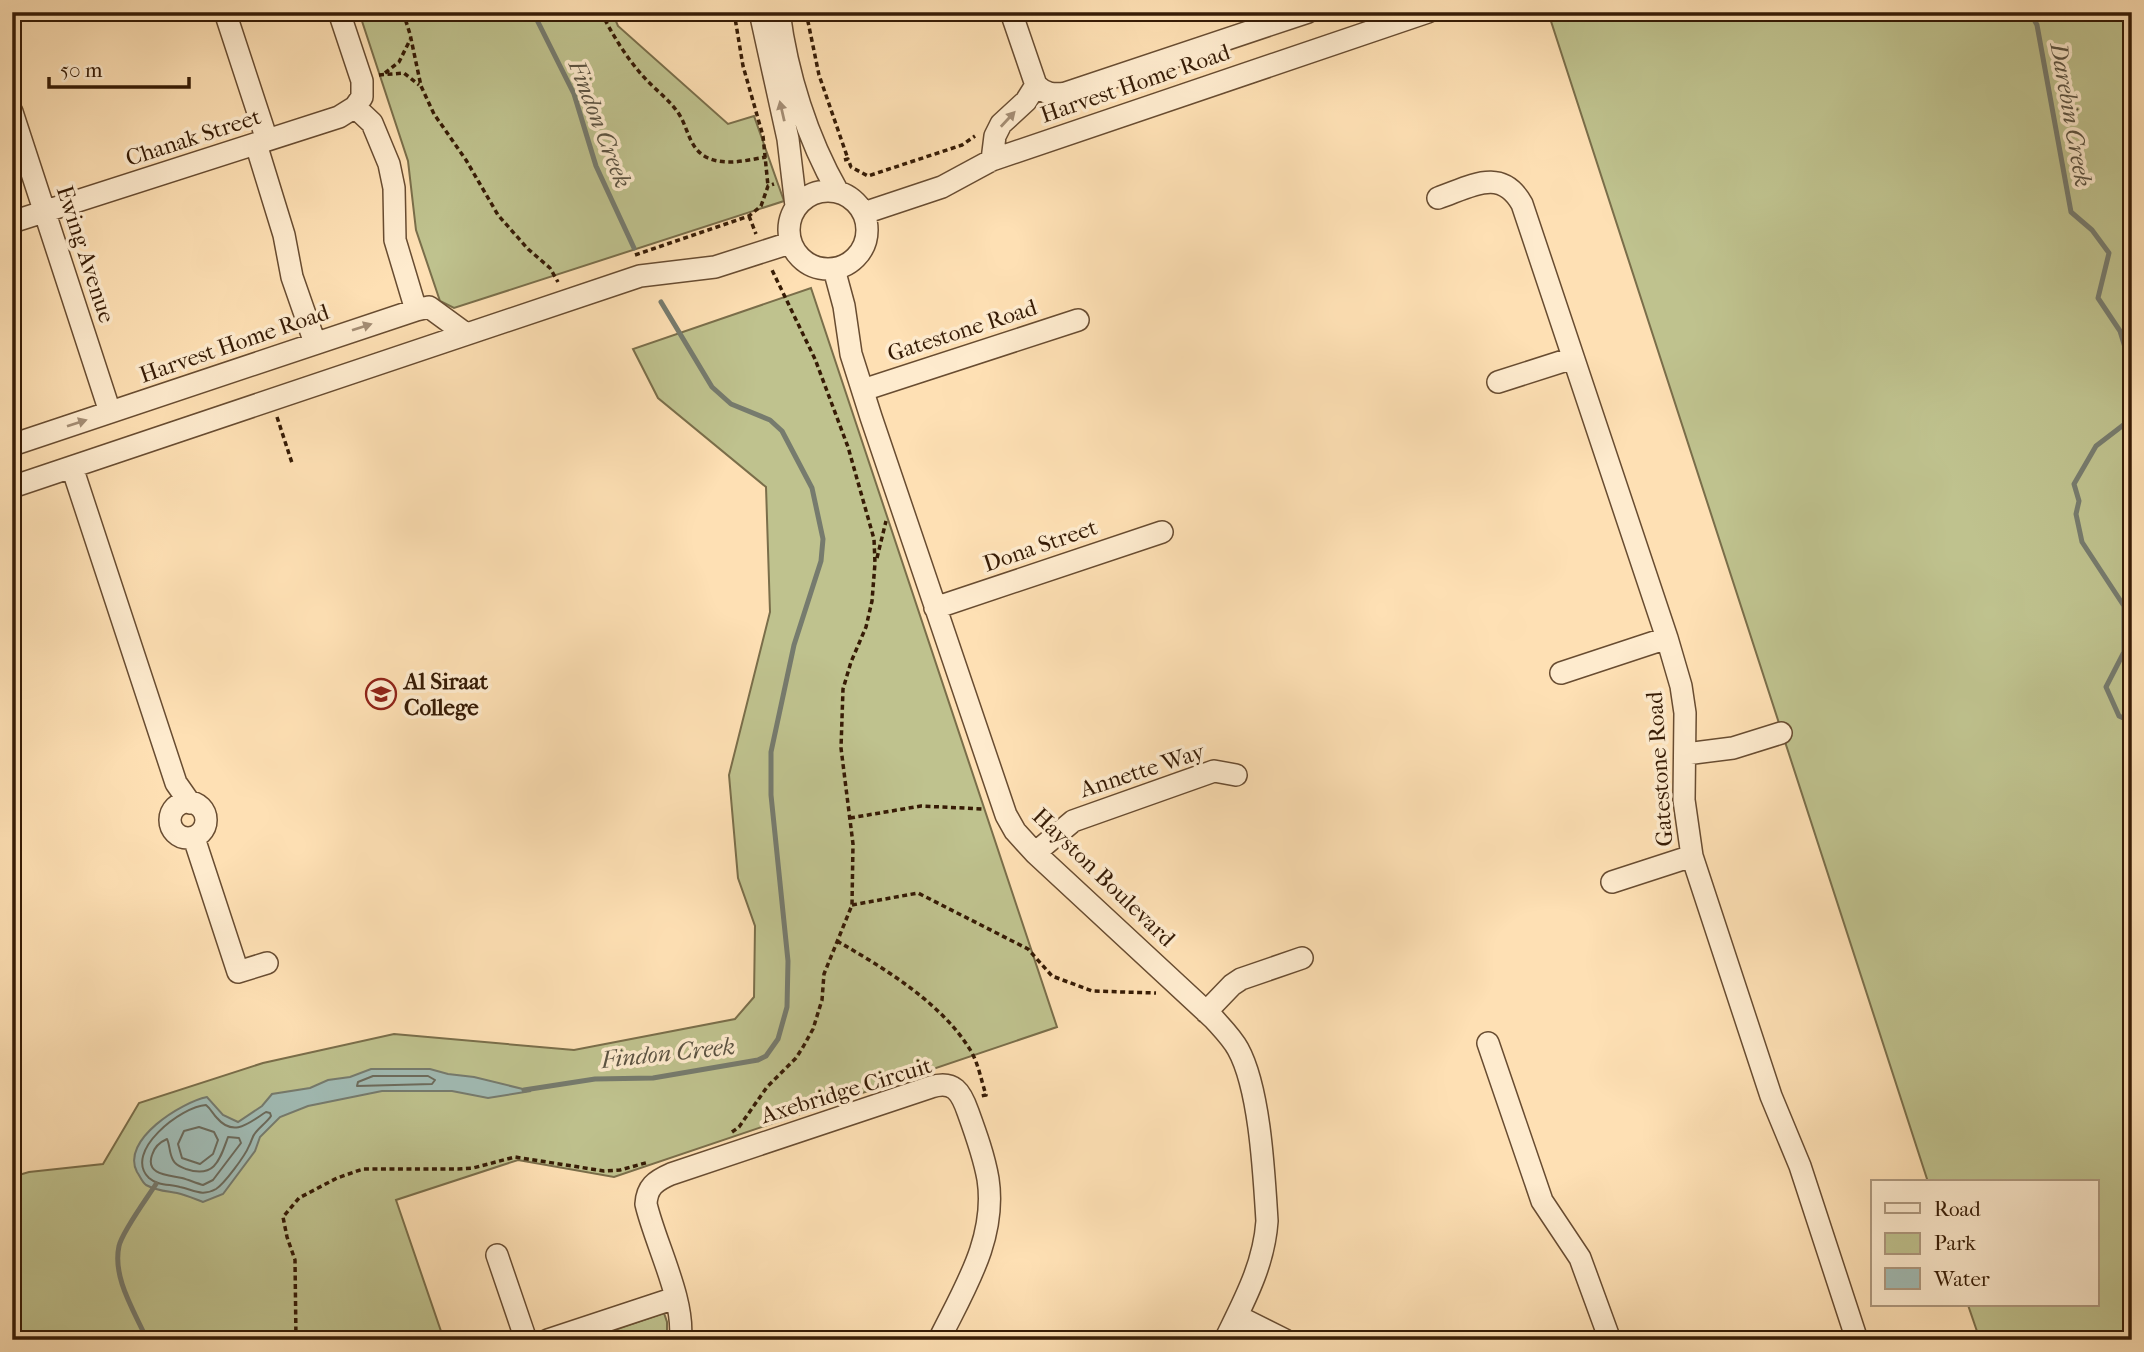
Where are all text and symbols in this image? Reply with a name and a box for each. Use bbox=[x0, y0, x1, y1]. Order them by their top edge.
street label: Harvest Home Road bbox=[1037, 38, 1234, 129]
water label: Darebin Creek bbox=[2044, 39, 2097, 189]
scale bar bbox=[49, 46, 189, 90]
water label: Findon Creek bbox=[562, 55, 637, 192]
text: 50 m bbox=[60, 58, 103, 82]
one-way arrow bbox=[776, 100, 787, 122]
street label: Chanak Street bbox=[122, 103, 264, 172]
one-way arrow bbox=[999, 111, 1015, 128]
street label: Ewing Avenue bbox=[51, 182, 120, 326]
street label: Gatestone Road bbox=[884, 293, 1041, 367]
street label: Harvest Home Road bbox=[136, 298, 333, 389]
one-way arrow bbox=[352, 322, 373, 332]
one-way arrow bbox=[67, 417, 88, 428]
street label: Dona Street bbox=[980, 513, 1101, 578]
place label: Al Siraat College bbox=[402, 668, 489, 721]
school or university icon: Al Siraat College bbox=[364, 677, 398, 711]
street label: Gatestone Road bbox=[1641, 690, 1678, 847]
street label: Annette Way bbox=[1076, 737, 1208, 804]
street label: Hayston Boulevard bbox=[1027, 802, 1181, 953]
water label: Findon Creek bbox=[599, 1032, 736, 1074]
street label: Axebridge Circuit bbox=[757, 1052, 935, 1130]
legend bbox=[1871, 1180, 2098, 1306]
text: Road bbox=[1934, 1197, 1981, 1221]
text: Park bbox=[1934, 1231, 1976, 1255]
text: Water bbox=[1933, 1267, 1990, 1291]

